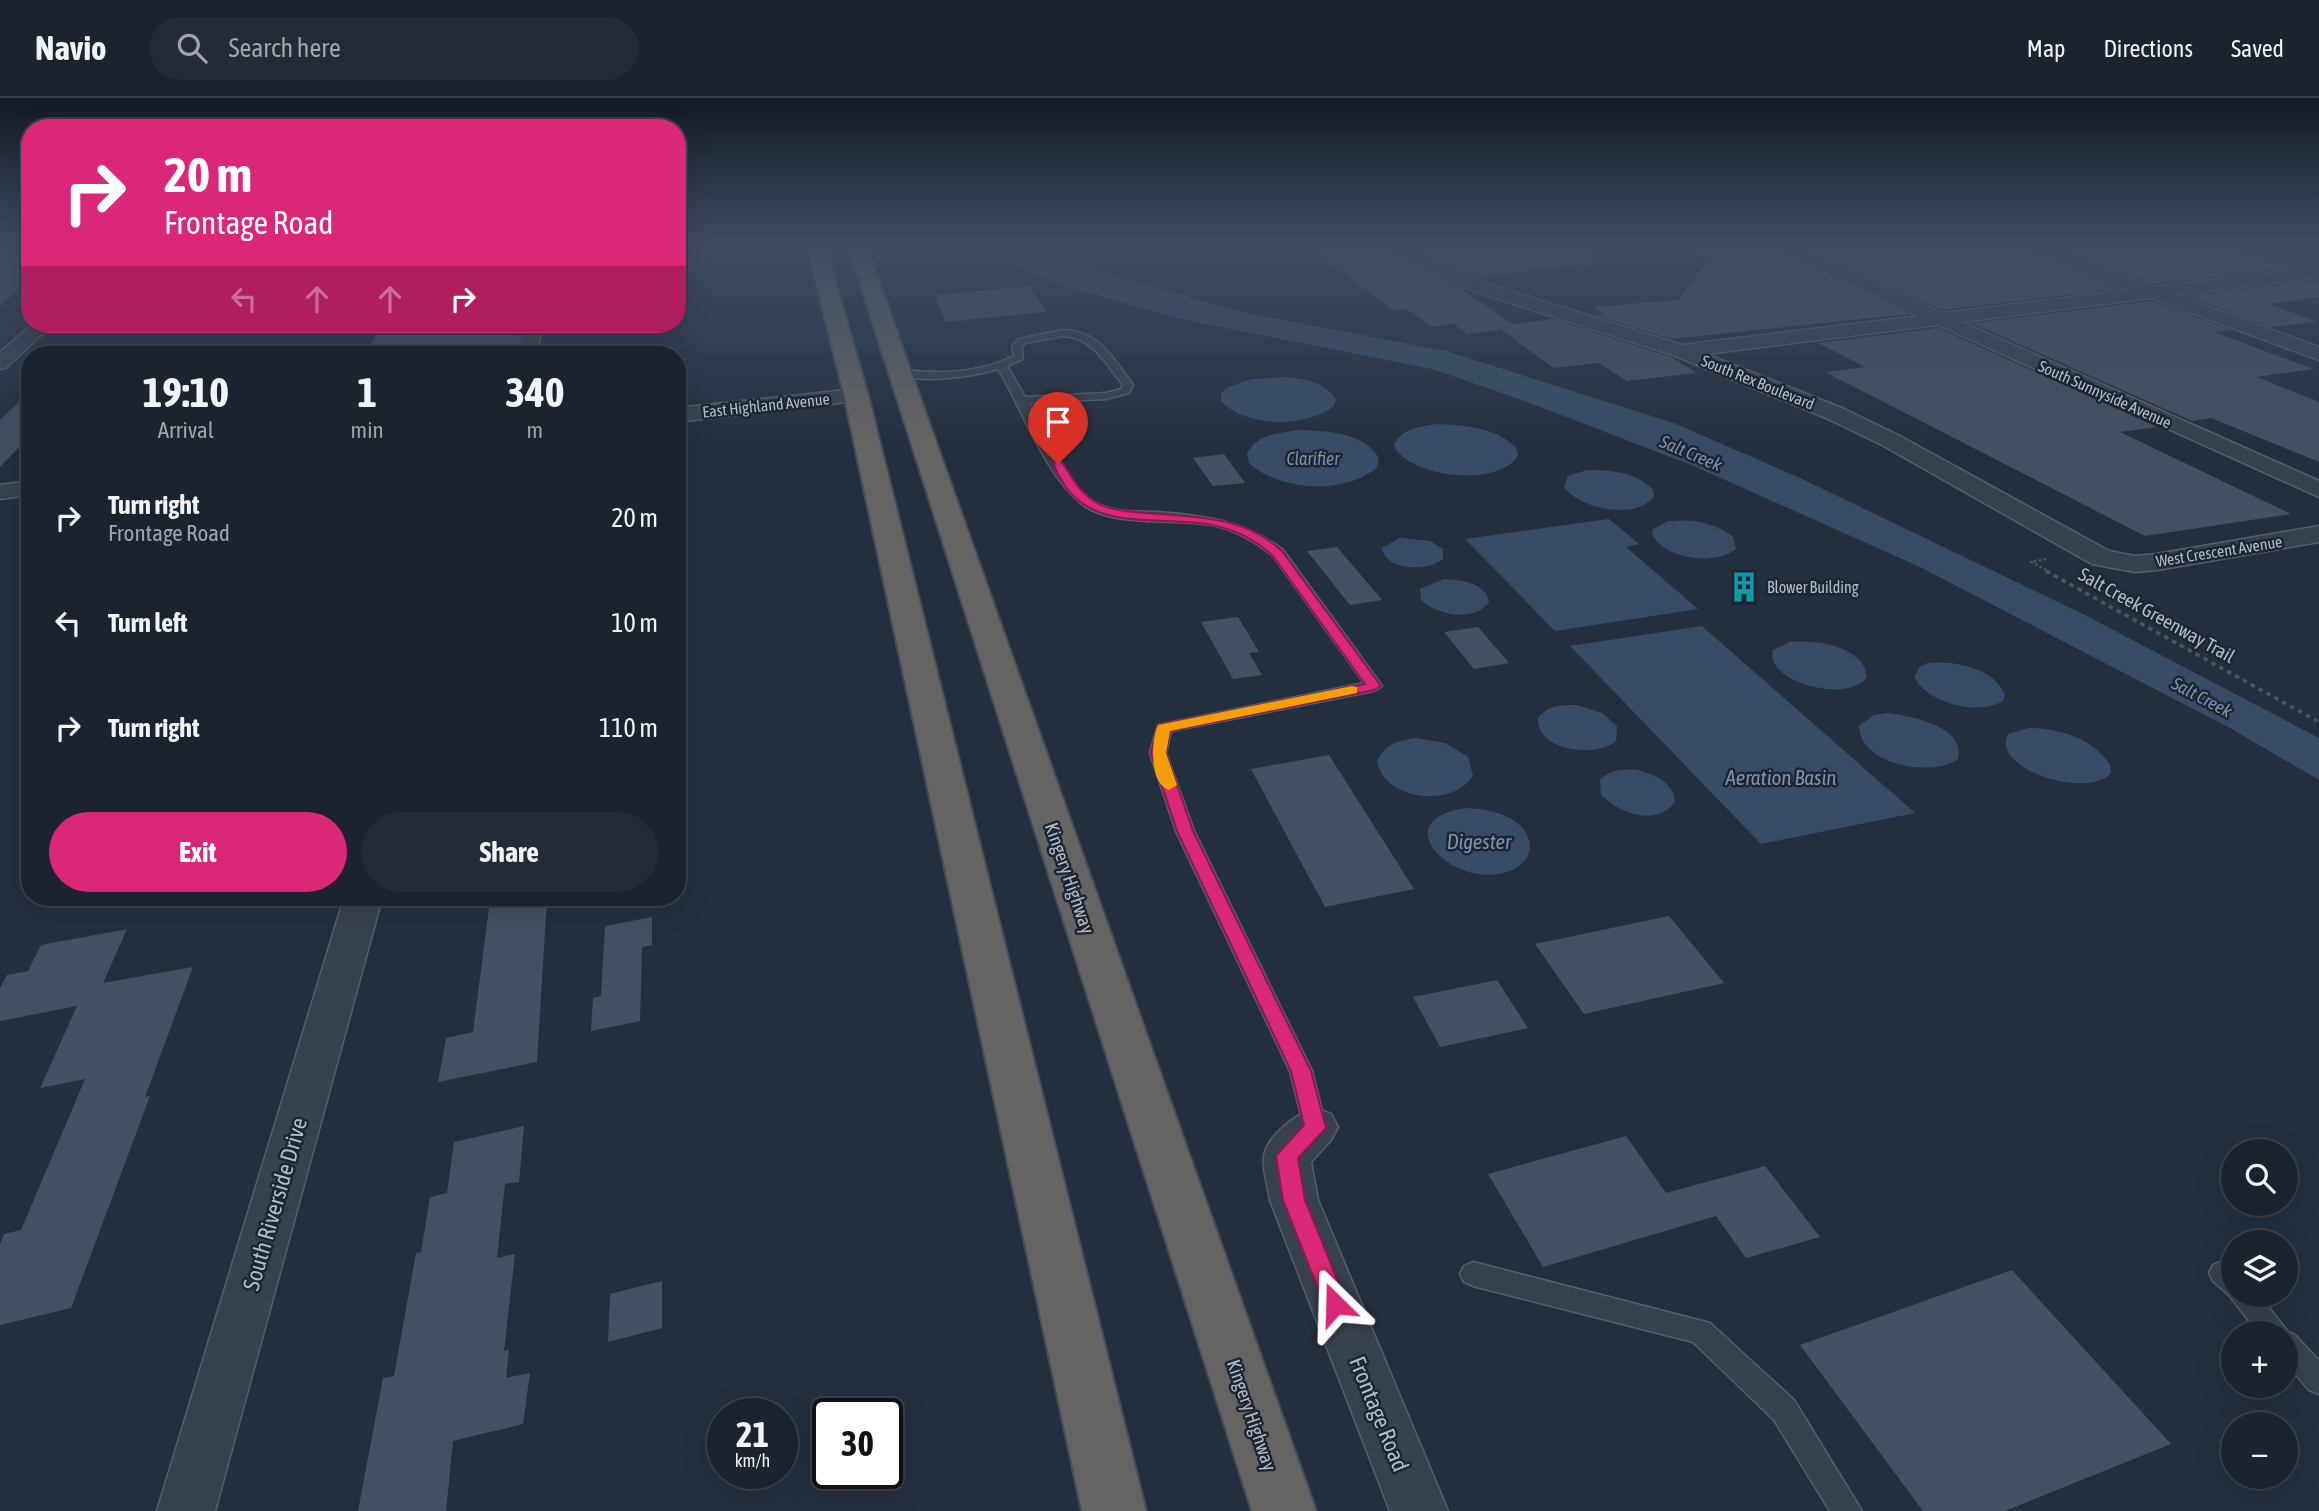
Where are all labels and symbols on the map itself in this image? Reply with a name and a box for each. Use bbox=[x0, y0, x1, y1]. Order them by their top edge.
street label: South Rex Boulevard bbox=[1699, 351, 1817, 413]
street label: South Sunnyside Avenue bbox=[2035, 357, 2174, 432]
street label: East Highland Avenue bbox=[701, 389, 831, 422]
pin bbox=[1028, 392, 1088, 464]
water label: Salt Creek bbox=[1656, 430, 1726, 476]
water label: Clarifier bbox=[1286, 448, 1340, 469]
street label: West Crescent Avenue bbox=[2155, 532, 2283, 570]
street label: Salt Creek Greenway Trail bbox=[2075, 563, 2239, 667]
building icon: Blower Building bbox=[1727, 570, 1761, 604]
place label: Blower Building bbox=[1767, 578, 1859, 597]
water label: Salt Creek bbox=[2167, 672, 2237, 722]
water label: Aeration Basin bbox=[1724, 765, 1837, 789]
street label: Kingery Highway bbox=[1041, 820, 1099, 937]
water label: Digester bbox=[1447, 829, 1512, 853]
street label: South Riverside Drive bbox=[238, 1115, 312, 1293]
position arrow bbox=[1298, 1267, 1372, 1341]
street label: Frontage Road bbox=[1344, 1353, 1414, 1475]
street label: Kingery Highway bbox=[1223, 1357, 1281, 1474]
speed limit sign: 30 bbox=[812, 1398, 903, 1489]

